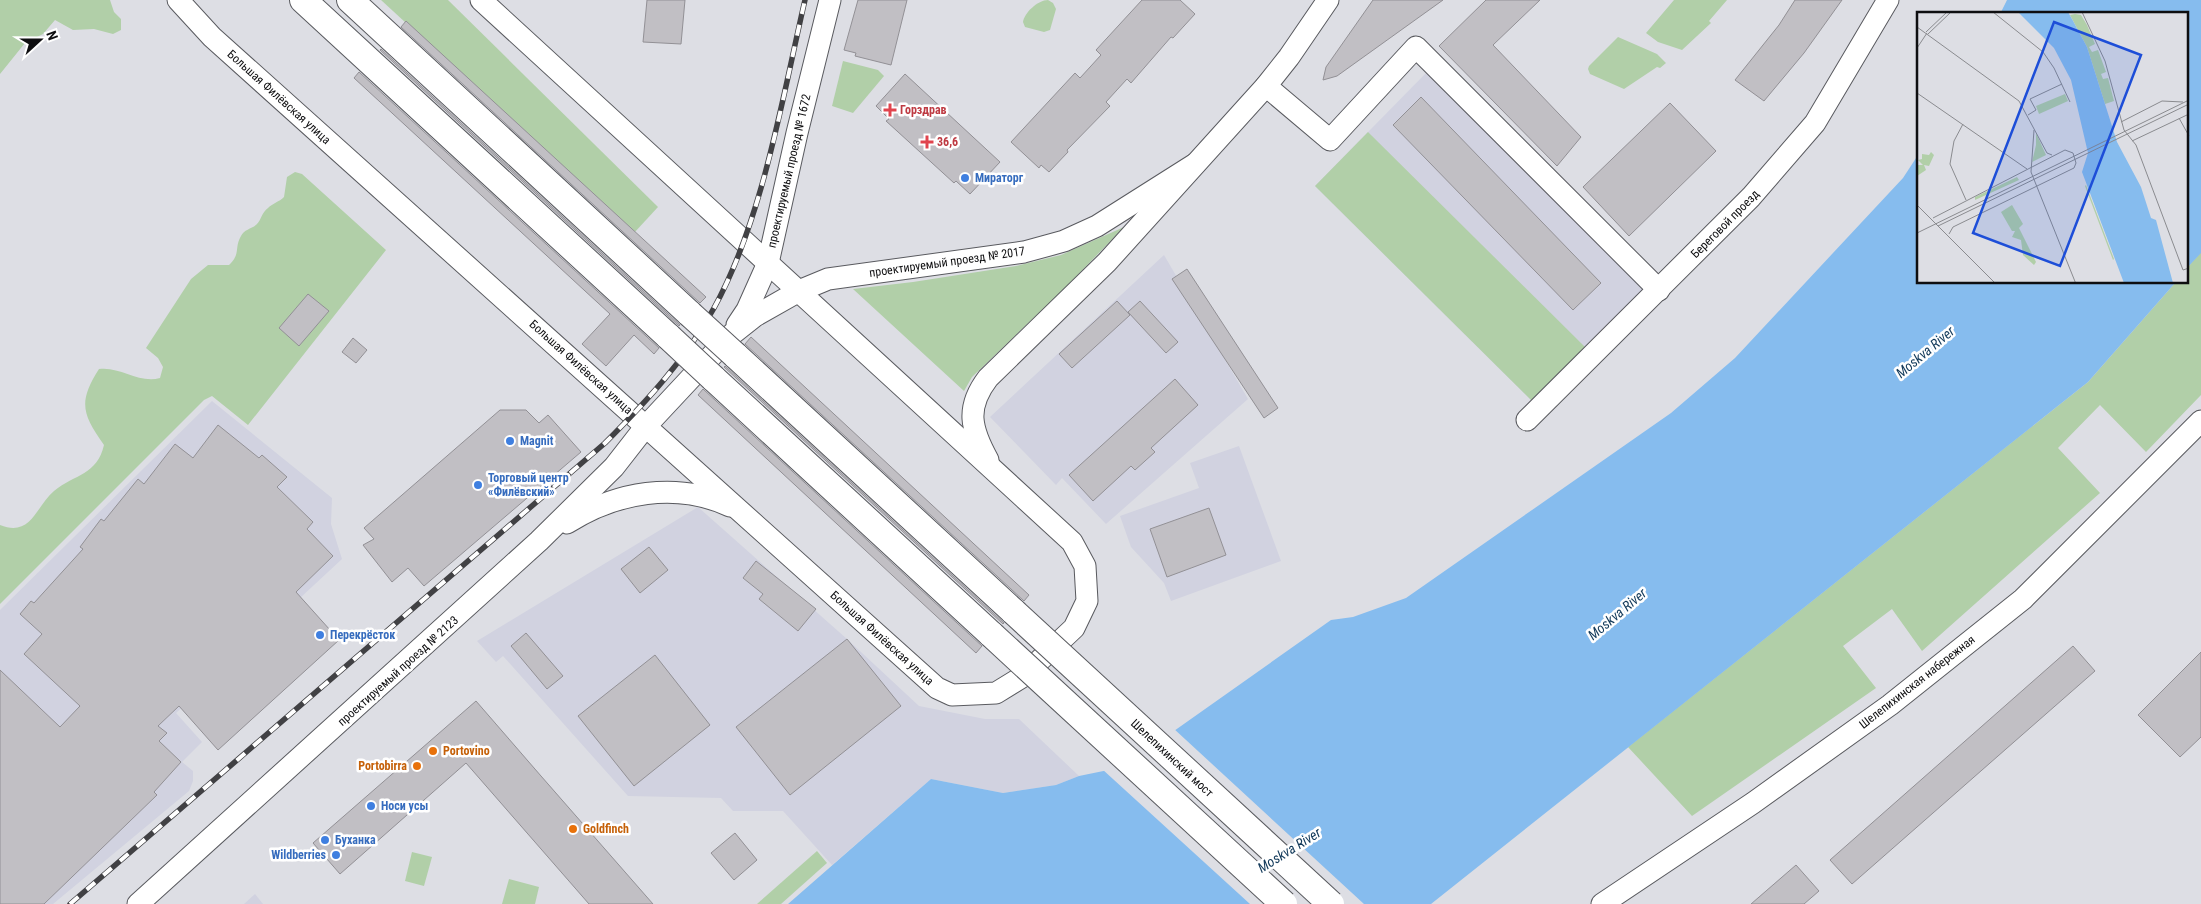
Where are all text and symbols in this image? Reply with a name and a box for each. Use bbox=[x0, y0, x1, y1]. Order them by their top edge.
inset map bbox=[1917, 12, 2188, 284]
north arrow bbox=[15, 15, 65, 65]
text: N bbox=[43, 28, 61, 42]
street label: Большая Филёвская улица bbox=[225, 47, 334, 147]
street label: проектируемый проезд № 1672 bbox=[765, 93, 814, 249]
place label: Горздрав bbox=[900, 103, 947, 117]
marker: Горздрав bbox=[884, 104, 896, 116]
place label: 36,6 bbox=[937, 135, 958, 149]
marker: 36,6 bbox=[921, 136, 933, 148]
place label: Мираторг bbox=[975, 171, 1024, 185]
marker: Мираторг bbox=[959, 172, 971, 184]
street label: Береговой проезд bbox=[1688, 187, 1762, 261]
street label: проектируемый проезд № 2017 bbox=[868, 244, 1026, 280]
street label: Большая Филёвская улица bbox=[527, 317, 636, 417]
water label: Moskva River bbox=[1893, 322, 1958, 381]
place label: Magnit bbox=[520, 434, 554, 448]
marker: Magnit bbox=[504, 435, 516, 447]
place label: Торговый центр «Филёвский» bbox=[488, 471, 569, 499]
marker: Торговый центр «Филёвский» bbox=[472, 479, 484, 491]
water label: Moskva River bbox=[1585, 584, 1650, 643]
street label: Большая Филёвская улица bbox=[828, 588, 937, 688]
street label: проектируемый проезд № 2123 bbox=[335, 613, 461, 729]
place label: Перекрёсток bbox=[330, 628, 395, 642]
marker: Перекрёсток bbox=[314, 629, 326, 641]
street label: Шелепихинская набережная bbox=[1856, 632, 1978, 732]
street label: Шелепихинский мост bbox=[1128, 716, 1216, 800]
place label: Portovino bbox=[443, 744, 490, 758]
marker: Portovino bbox=[427, 745, 439, 757]
place label: Portobirra bbox=[358, 759, 407, 773]
marker: Portobirra bbox=[411, 760, 423, 772]
place label: Носи усы bbox=[381, 799, 428, 813]
marker: Носи усы bbox=[365, 800, 377, 812]
place label: Goldfinch bbox=[583, 822, 629, 836]
marker: Goldfinch bbox=[567, 823, 579, 835]
water label: Moskva River bbox=[1255, 824, 1324, 876]
place label: Буханка bbox=[335, 833, 376, 847]
marker: Буханка bbox=[319, 834, 331, 846]
place label: Wildberries bbox=[271, 848, 327, 862]
marker: Wildberries bbox=[330, 849, 342, 861]

